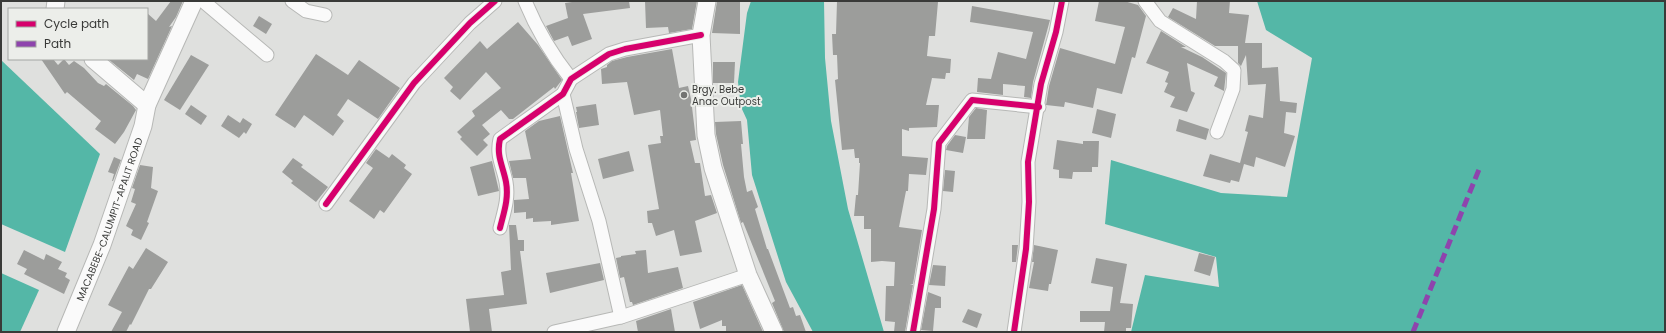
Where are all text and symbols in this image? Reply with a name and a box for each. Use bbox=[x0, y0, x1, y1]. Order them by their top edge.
legend bbox=[8, 8, 148, 60]
text: Cycle path bbox=[44, 15, 109, 32]
text: Path bbox=[44, 35, 71, 52]
place label: Brgy. Bebe Anac Outpost bbox=[692, 82, 761, 109]
marker: Brgy. Bebe Anac Outpost bbox=[679, 90, 689, 100]
street label: MACABEBE-CALUMPIT-APALIT ROAD bbox=[72, 135, 146, 303]

